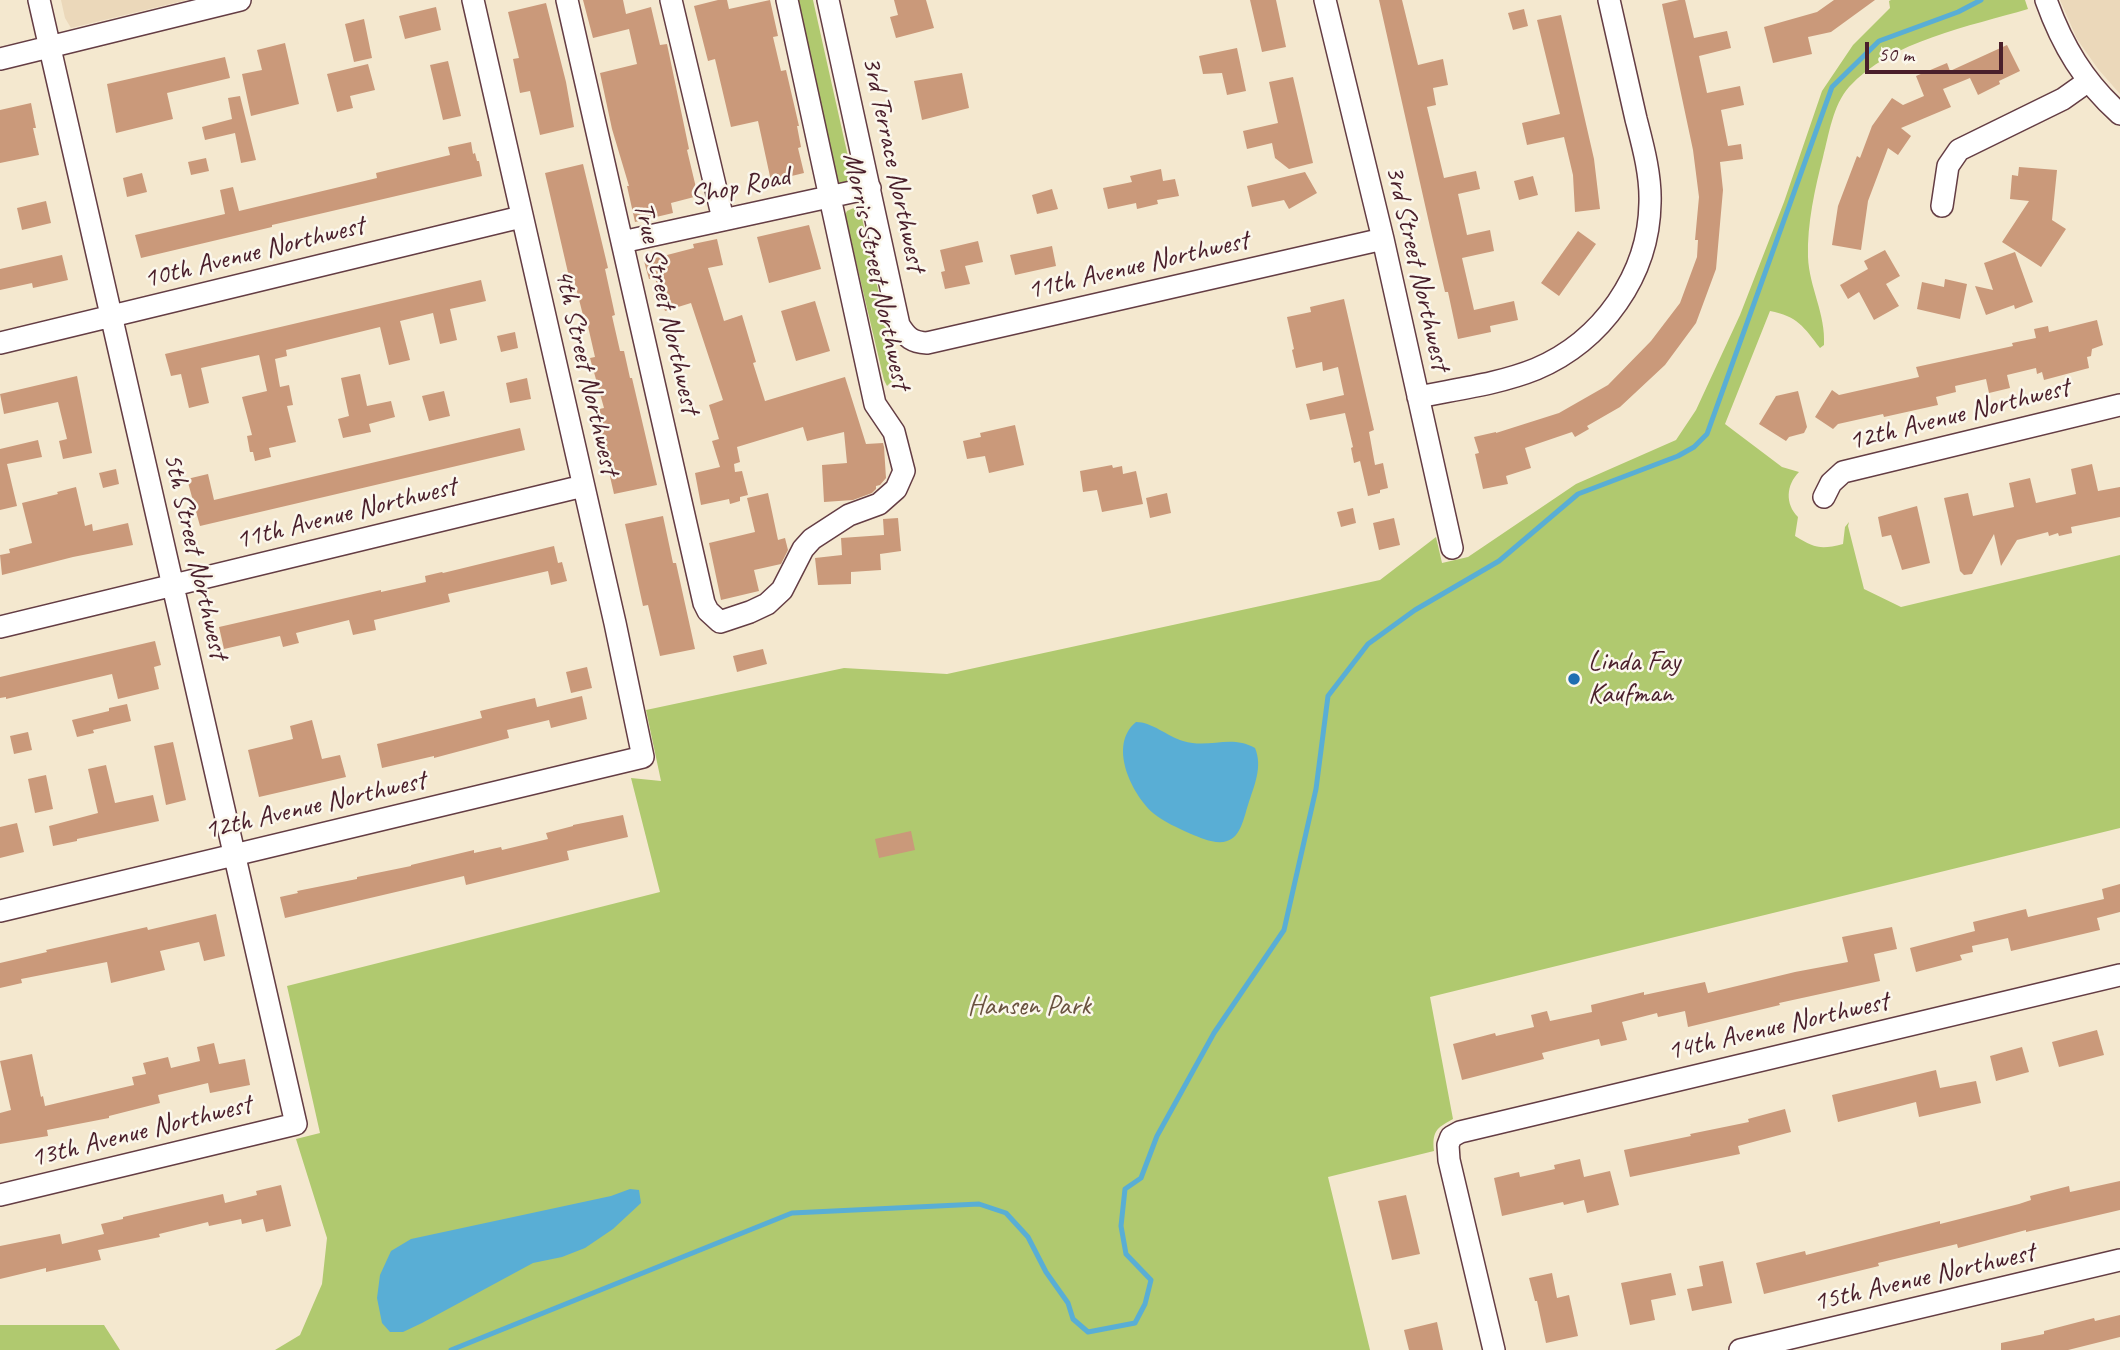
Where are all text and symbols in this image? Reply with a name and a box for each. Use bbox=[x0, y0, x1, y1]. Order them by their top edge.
scale bar bbox=[1868, 28, 2006, 72]
text: 50 m bbox=[1878, 41, 1914, 67]
street label: 3rd Terrace Northwest bbox=[854, 54, 932, 274]
street label: Morris Street Northwest bbox=[835, 150, 917, 392]
street label: Shop Road bbox=[687, 160, 793, 214]
street label: 3rd Street Northwest bbox=[1377, 162, 1457, 374]
street label: True Street Northwest bbox=[625, 199, 707, 417]
street label: 10th Avenue Northwest bbox=[140, 209, 368, 297]
street label: 11th Avenue Northwest bbox=[1024, 224, 1252, 308]
street label: 4th Street Northwest bbox=[546, 266, 626, 478]
street label: 12th Avenue Northwest bbox=[1845, 371, 2073, 459]
street label: 5th Street Northwest bbox=[155, 450, 235, 662]
street label: 11th Avenue Northwest bbox=[232, 470, 460, 558]
place label: Linda Fay Kaufman bbox=[1588, 646, 1680, 712]
marker: Linda Fay Kaufman bbox=[1566, 671, 1582, 687]
street label: 12th Avenue Northwest bbox=[201, 764, 429, 848]
street label: 14th Avenue Northwest bbox=[1664, 985, 1892, 1069]
park label: Hansen Park bbox=[967, 990, 1091, 1024]
street label: 13th Avenue Northwest bbox=[27, 1088, 255, 1176]
street label: 15th Avenue Northwest bbox=[1810, 1236, 2038, 1320]

